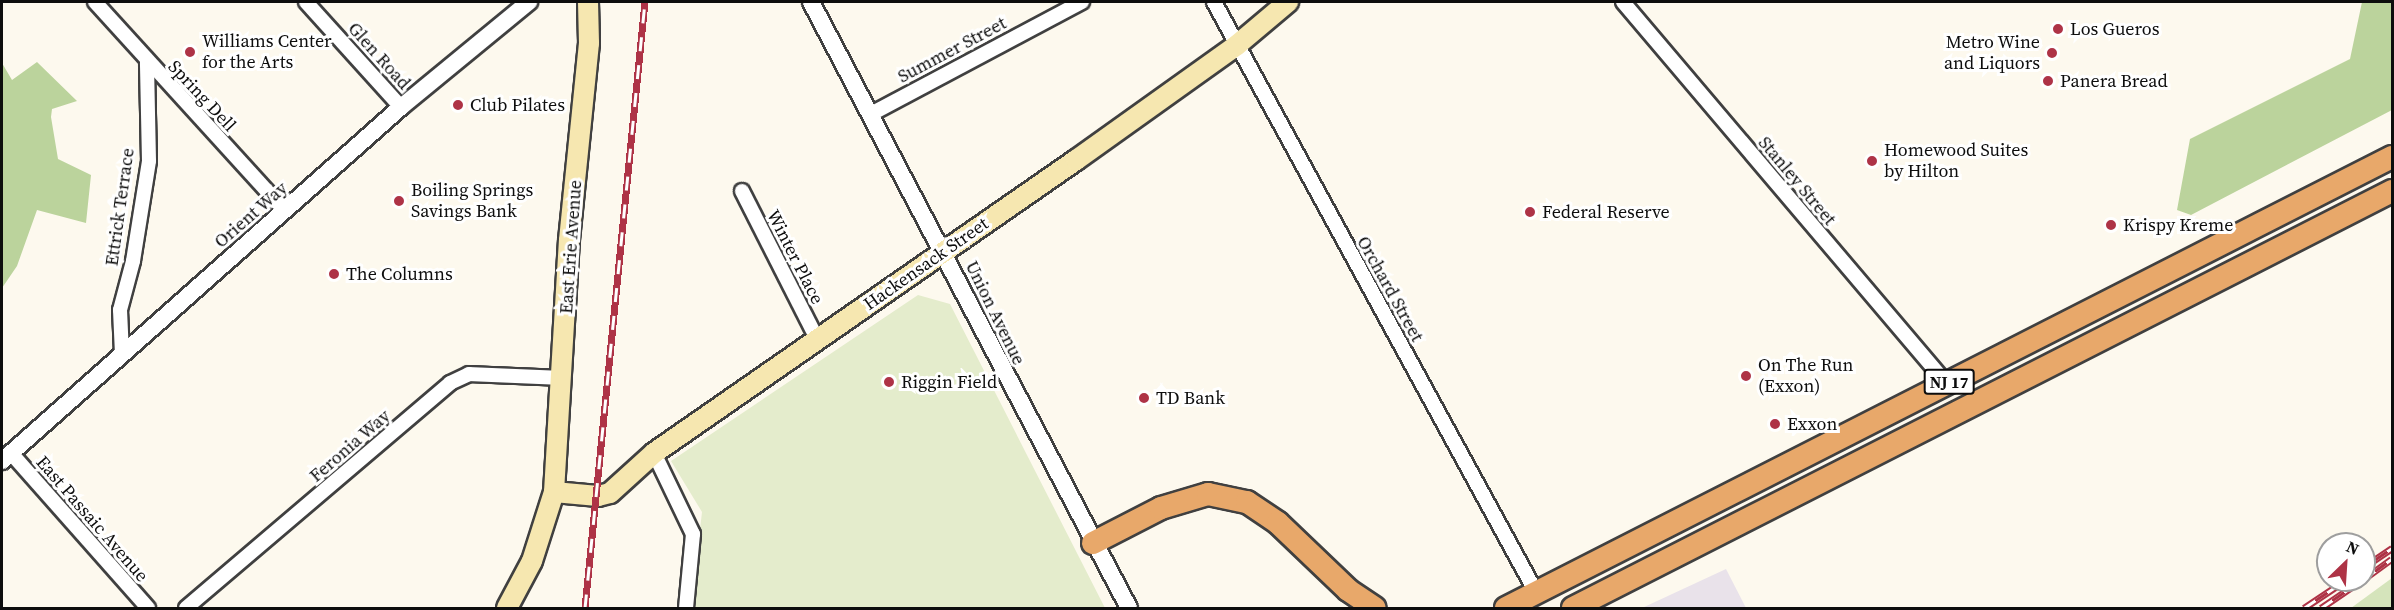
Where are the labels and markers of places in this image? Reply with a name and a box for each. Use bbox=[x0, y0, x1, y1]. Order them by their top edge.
place label: Los Gueros bbox=[2070, 18, 2160, 40]
marker: Los Gueros bbox=[2051, 22, 2065, 36]
place label: Williams Center for the Arts bbox=[202, 31, 332, 74]
place label: Metro Wine and Liquors bbox=[1944, 32, 2040, 74]
marker: Williams Center for the Arts bbox=[183, 45, 197, 59]
marker: Metro Wine and Liquors bbox=[2045, 46, 2059, 60]
place label: Panera Bread bbox=[2060, 70, 2168, 92]
marker: Panera Bread bbox=[2041, 74, 2055, 88]
place label: Club Pilates bbox=[470, 94, 565, 116]
marker: Club Pilates bbox=[451, 98, 465, 112]
place label: Homewood Suites by Hilton bbox=[1884, 140, 2028, 182]
marker: Homewood Suites by Hilton bbox=[1865, 154, 1879, 168]
place label: Boiling Springs Savings Bank bbox=[411, 180, 533, 222]
marker: Boiling Springs Savings Bank bbox=[392, 194, 406, 208]
place label: Federal Reserve bbox=[1542, 201, 1670, 223]
marker: Federal Reserve bbox=[1523, 205, 1537, 219]
place label: Krispy Kreme bbox=[2123, 214, 2233, 236]
marker: Krispy Kreme bbox=[2104, 218, 2118, 232]
place label: The Columns bbox=[346, 263, 453, 285]
marker: The Columns bbox=[327, 267, 341, 281]
place label: On The Run (Exxon) bbox=[1758, 355, 1854, 398]
marker: On The Run (Exxon) bbox=[1739, 369, 1753, 383]
place label: Riggin Field bbox=[901, 371, 997, 393]
marker: Riggin Field bbox=[882, 375, 896, 389]
place label: TD Bank bbox=[1156, 387, 1225, 409]
marker: TD Bank bbox=[1137, 391, 1151, 405]
place label: Exxon bbox=[1787, 413, 1837, 435]
marker: Exxon bbox=[1768, 417, 1782, 431]

